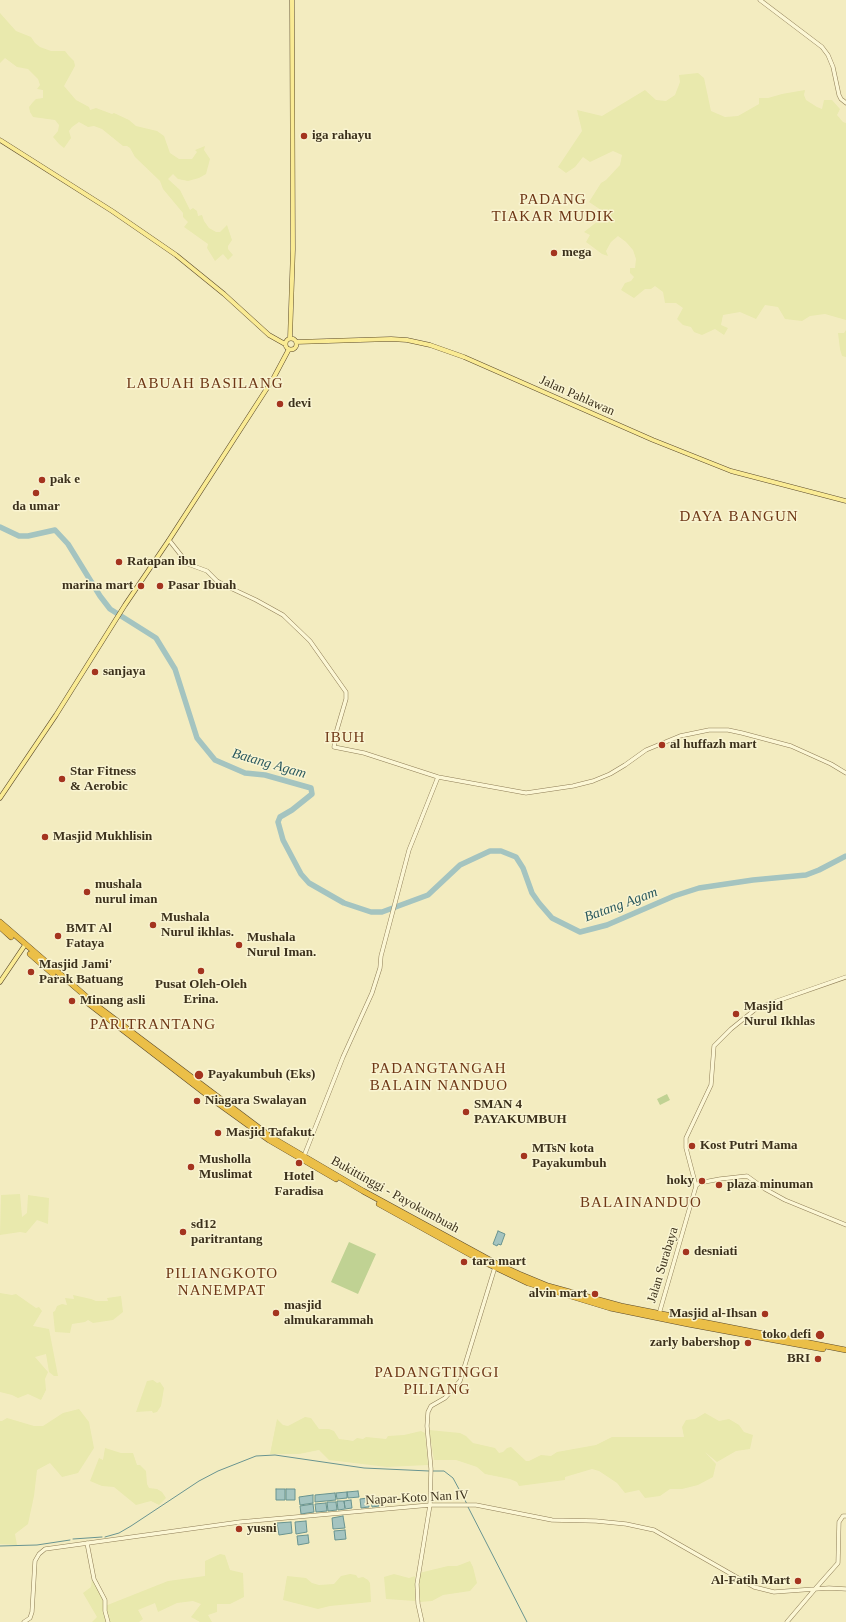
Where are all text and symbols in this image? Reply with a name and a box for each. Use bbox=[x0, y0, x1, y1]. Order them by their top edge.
place label: iga rahayu bbox=[312, 128, 372, 144]
marker: iga rahayu bbox=[299, 131, 309, 141]
district label: PADANG TIAKAR MUDIK bbox=[491, 191, 615, 226]
place label: mega bbox=[562, 245, 592, 261]
marker: mega bbox=[549, 248, 559, 258]
street label: Jalan Pahlawan bbox=[537, 373, 617, 419]
district label: LABUAH BASILANG bbox=[126, 375, 284, 393]
place label: devi bbox=[288, 396, 311, 412]
marker: devi bbox=[275, 399, 285, 409]
place label: pak e bbox=[50, 472, 80, 488]
marker: pak e bbox=[37, 475, 47, 485]
marker: da umar bbox=[31, 488, 41, 498]
place label: da umar bbox=[12, 499, 60, 515]
district label: DAYA BANGUN bbox=[679, 508, 799, 526]
place label: Ratapan ibu bbox=[127, 554, 196, 570]
marker: Ratapan ibu bbox=[114, 557, 124, 567]
place label: marina mart bbox=[62, 578, 133, 594]
place label: Pasar Ibuah bbox=[168, 578, 236, 594]
marker: marina mart bbox=[136, 581, 146, 591]
marker: Pasar Ibuah bbox=[155, 581, 165, 591]
place label: sanjaya bbox=[103, 664, 146, 680]
marker: sanjaya bbox=[90, 667, 100, 677]
district label: IBUH bbox=[325, 729, 365, 747]
place label: al huffazh mart bbox=[670, 737, 757, 753]
marker: al huffazh mart bbox=[657, 740, 667, 750]
water label: Batang Agam bbox=[230, 745, 308, 783]
place label: Star Fitness & Aerobic bbox=[70, 764, 136, 795]
marker: Star Fitness & Aerobic bbox=[57, 774, 67, 784]
place label: Masjid Mukhlisin bbox=[53, 829, 152, 845]
marker: Masjid Mukhlisin bbox=[40, 832, 50, 842]
place label: mushala nurul iman bbox=[95, 877, 157, 908]
water label: Batang Agam bbox=[582, 884, 660, 926]
marker: mushala nurul iman bbox=[82, 887, 92, 897]
place label: Mushala Nurul ikhlas. bbox=[161, 910, 234, 941]
marker: Mushala Nurul ikhlas. bbox=[148, 920, 158, 930]
place label: BMT Al Fataya bbox=[66, 921, 112, 952]
place label: Mushala Nurul Iman. bbox=[247, 930, 316, 961]
marker: BMT Al Fataya bbox=[53, 931, 63, 941]
marker: Mushala Nurul Iman. bbox=[234, 940, 244, 950]
place label: Masjid Jami' Parak Batuang bbox=[39, 957, 123, 988]
marker: Pusat Oleh-Oleh Erina. bbox=[196, 966, 206, 976]
marker: Masjid Jami' Parak Batuang bbox=[26, 967, 36, 977]
place label: Pusat Oleh-Oleh Erina. bbox=[155, 977, 247, 1008]
place label: Minang asli bbox=[80, 993, 145, 1009]
marker: Minang asli bbox=[67, 996, 77, 1006]
place label: Masjid Nurul Ikhlas bbox=[744, 999, 815, 1030]
marker: Masjid Nurul Ikhlas bbox=[731, 1009, 741, 1019]
district label: PARITRANTANG bbox=[90, 1016, 216, 1034]
district label: PADANGTANGAH BALAIN NANDUO bbox=[370, 1060, 508, 1095]
place label: Payakumbuh (Eks) bbox=[208, 1067, 315, 1083]
marker: Payakumbuh (Eks) bbox=[193, 1069, 205, 1081]
place label: Niagara Swalayan bbox=[205, 1093, 306, 1109]
marker: Niagara Swalayan bbox=[192, 1096, 202, 1106]
place label: SMAN 4 PAYAKUMBUH bbox=[474, 1097, 567, 1128]
marker: SMAN 4 PAYAKUMBUH bbox=[461, 1107, 471, 1117]
place label: Masjid Tafakut. bbox=[226, 1125, 315, 1141]
marker: Masjid Tafakut. bbox=[213, 1128, 223, 1138]
place label: Kost Putri Mama bbox=[700, 1138, 797, 1154]
place label: MTsN kota Payakumbuh bbox=[532, 1141, 606, 1172]
marker: Kost Putri Mama bbox=[687, 1141, 697, 1151]
marker: MTsN kota Payakumbuh bbox=[519, 1151, 529, 1161]
place label: Musholla Muslimat bbox=[199, 1152, 252, 1183]
street label: Bukittinggi - Payokumbuah bbox=[328, 1153, 462, 1237]
marker: Hotel Faradisa bbox=[294, 1158, 304, 1168]
marker: Musholla Muslimat bbox=[186, 1162, 196, 1172]
place label: Hotel Faradisa bbox=[274, 1169, 324, 1200]
place label: hoky bbox=[667, 1173, 694, 1189]
marker: hoky bbox=[697, 1176, 707, 1186]
place label: plaza minuman bbox=[727, 1177, 813, 1193]
marker: plaza minuman bbox=[714, 1180, 724, 1190]
district label: BALAINANDUO bbox=[580, 1194, 702, 1212]
place label: sd12 paritrantang bbox=[191, 1217, 262, 1248]
street label: Jalan Surabaya bbox=[644, 1225, 682, 1305]
marker: sd12 paritrantang bbox=[178, 1227, 188, 1237]
place label: desniati bbox=[694, 1244, 737, 1260]
marker: desniati bbox=[681, 1247, 691, 1257]
place label: tara mart bbox=[472, 1254, 526, 1270]
marker: tara mart bbox=[459, 1257, 469, 1267]
district label: PILIANGKOTO NANEMPAT bbox=[166, 1265, 278, 1300]
place label: alvin mart bbox=[529, 1286, 587, 1302]
marker: alvin mart bbox=[590, 1289, 600, 1299]
place label: masjid almukarammah bbox=[284, 1298, 374, 1329]
place label: Masjid al-Ihsan bbox=[669, 1306, 757, 1322]
marker: masjid almukarammah bbox=[271, 1308, 281, 1318]
marker: Masjid al-Ihsan bbox=[760, 1309, 770, 1319]
place label: toko defi bbox=[762, 1327, 811, 1343]
marker: toko defi bbox=[814, 1329, 826, 1341]
place label: zarly babershop bbox=[650, 1335, 740, 1351]
marker: zarly babershop bbox=[743, 1338, 753, 1348]
place label: BRI bbox=[787, 1351, 810, 1367]
marker: BRI bbox=[813, 1354, 823, 1364]
district label: PADANGTINGGI PILIANG bbox=[375, 1364, 499, 1399]
street label: Napar-Koto Nan IV bbox=[365, 1487, 469, 1509]
place label: yusni bbox=[247, 1521, 277, 1537]
marker: yusni bbox=[234, 1524, 244, 1534]
place label: Al-Fatih Mart bbox=[711, 1573, 790, 1589]
marker: Al-Fatih Mart bbox=[793, 1576, 803, 1586]

